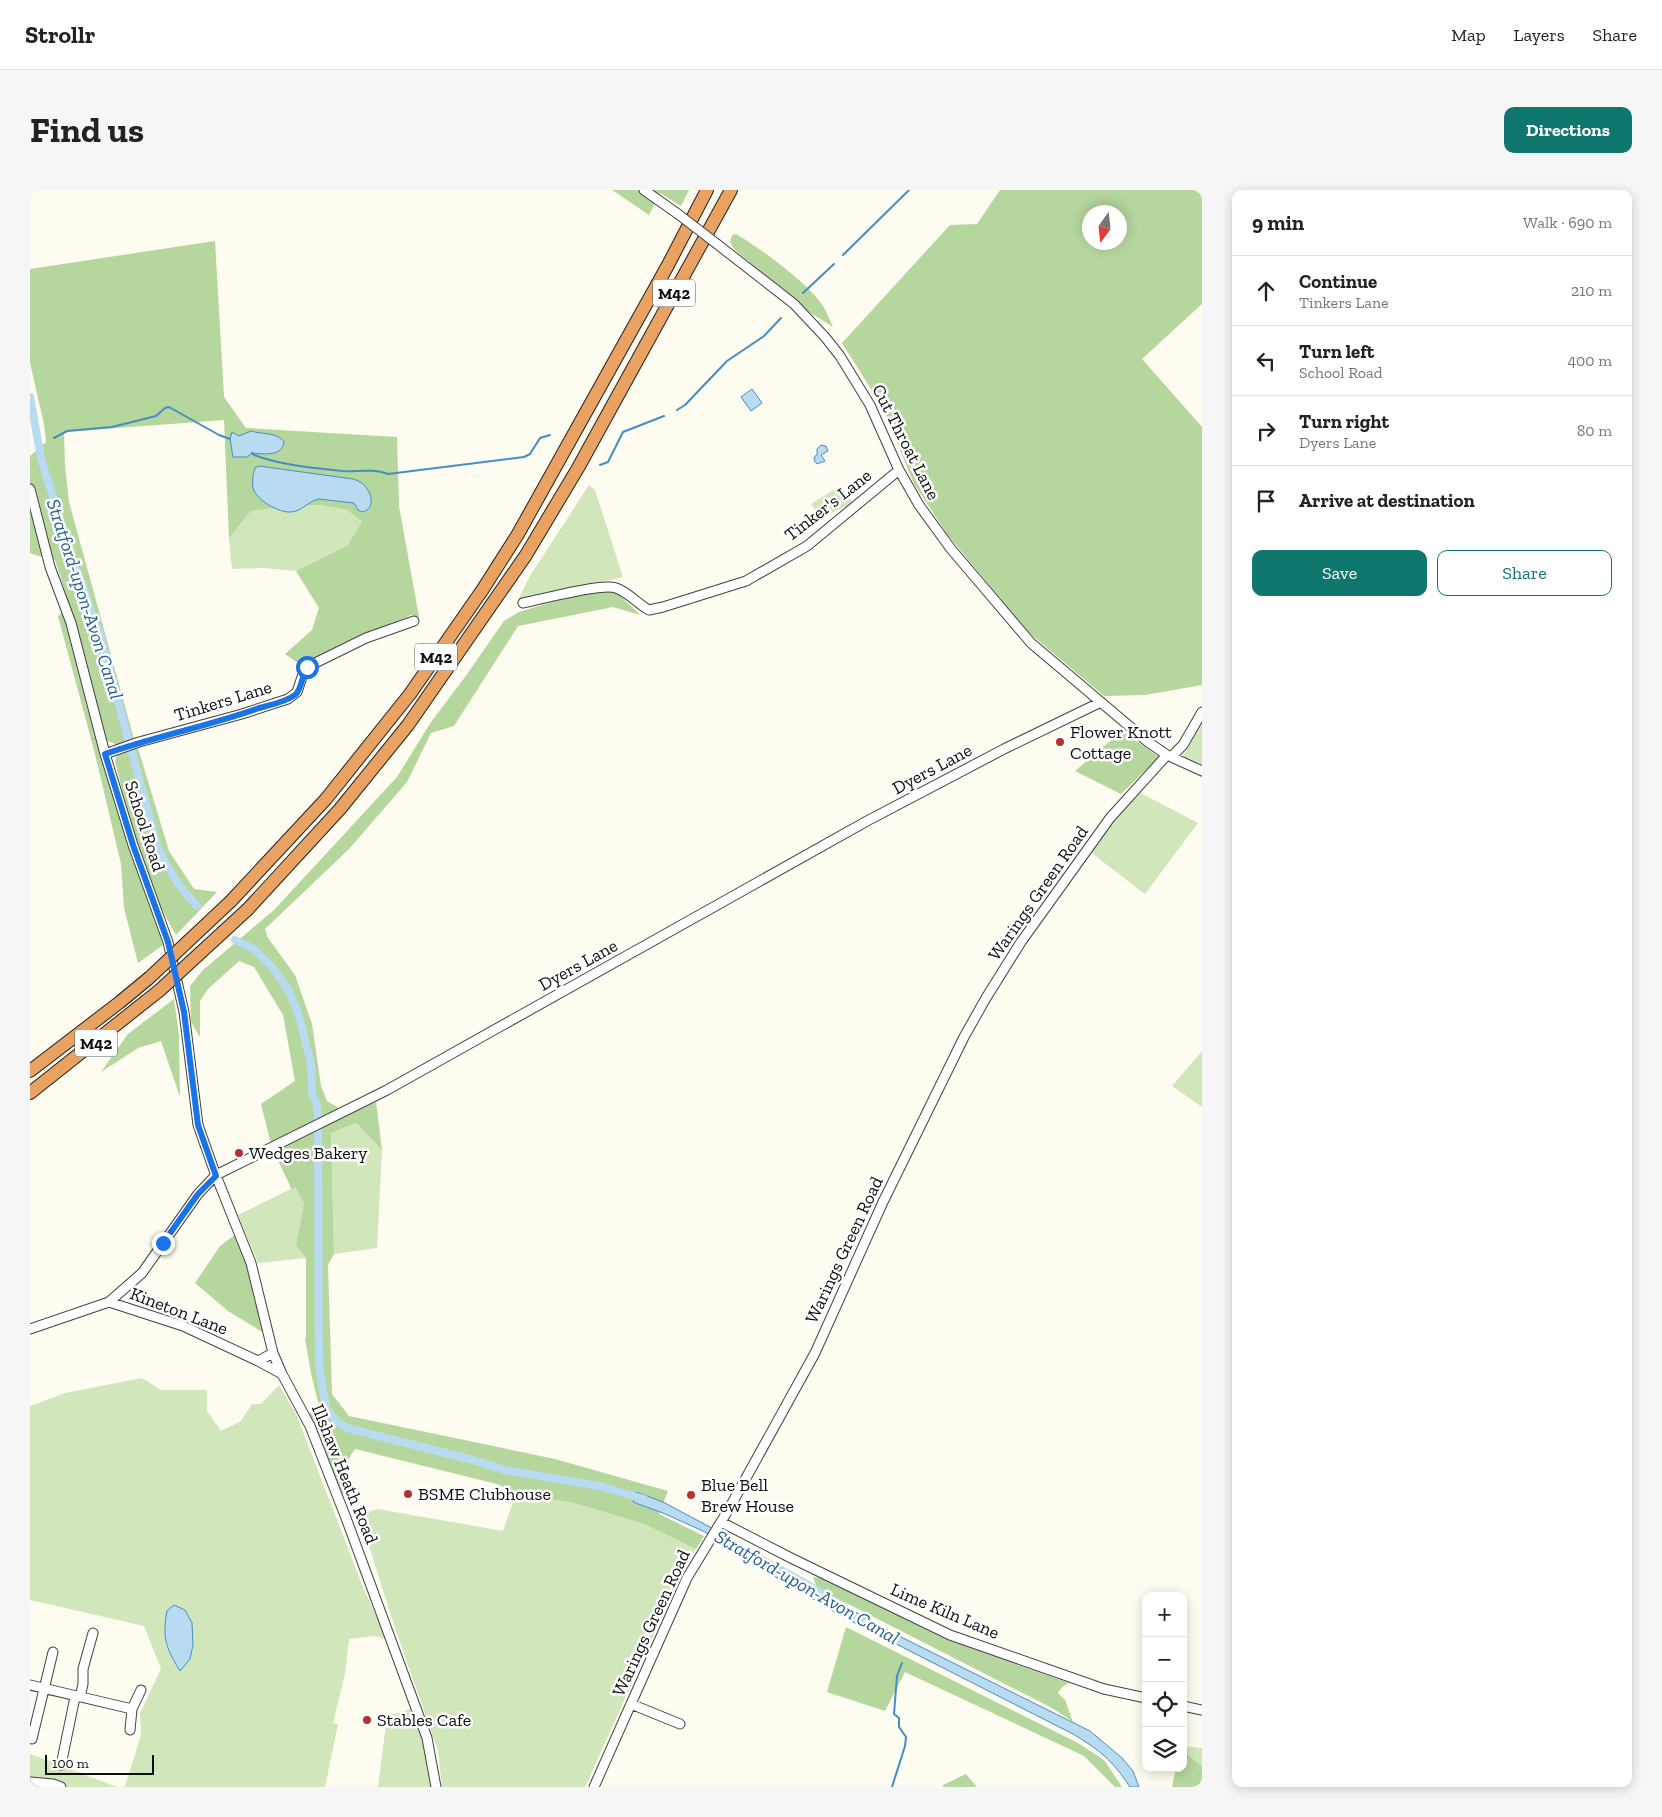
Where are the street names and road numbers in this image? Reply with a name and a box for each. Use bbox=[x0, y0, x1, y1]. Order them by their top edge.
road number: M42 bbox=[653, 280, 695, 306]
street label: Cut Throat Lane bbox=[867, 380, 945, 504]
street label: Tinker's Lane bbox=[780, 464, 876, 546]
road number: M42 bbox=[415, 644, 457, 671]
street label: Tinkers Lane bbox=[172, 676, 274, 726]
street label: Dyers Lane bbox=[888, 739, 976, 799]
street label: School Road bbox=[120, 778, 170, 874]
street label: Warings Green Road bbox=[983, 821, 1093, 965]
street label: Dyers Lane bbox=[535, 934, 621, 996]
road number: M42 bbox=[75, 1030, 117, 1056]
street label: Warings Green Road bbox=[800, 1173, 888, 1327]
street label: Kineton Lane bbox=[127, 1282, 231, 1340]
street label: Illshaw Heath Road bbox=[307, 1401, 383, 1547]
street label: Warings Green Road bbox=[607, 1546, 695, 1700]
street label: Lime Kiln Lane bbox=[887, 1578, 1003, 1644]

